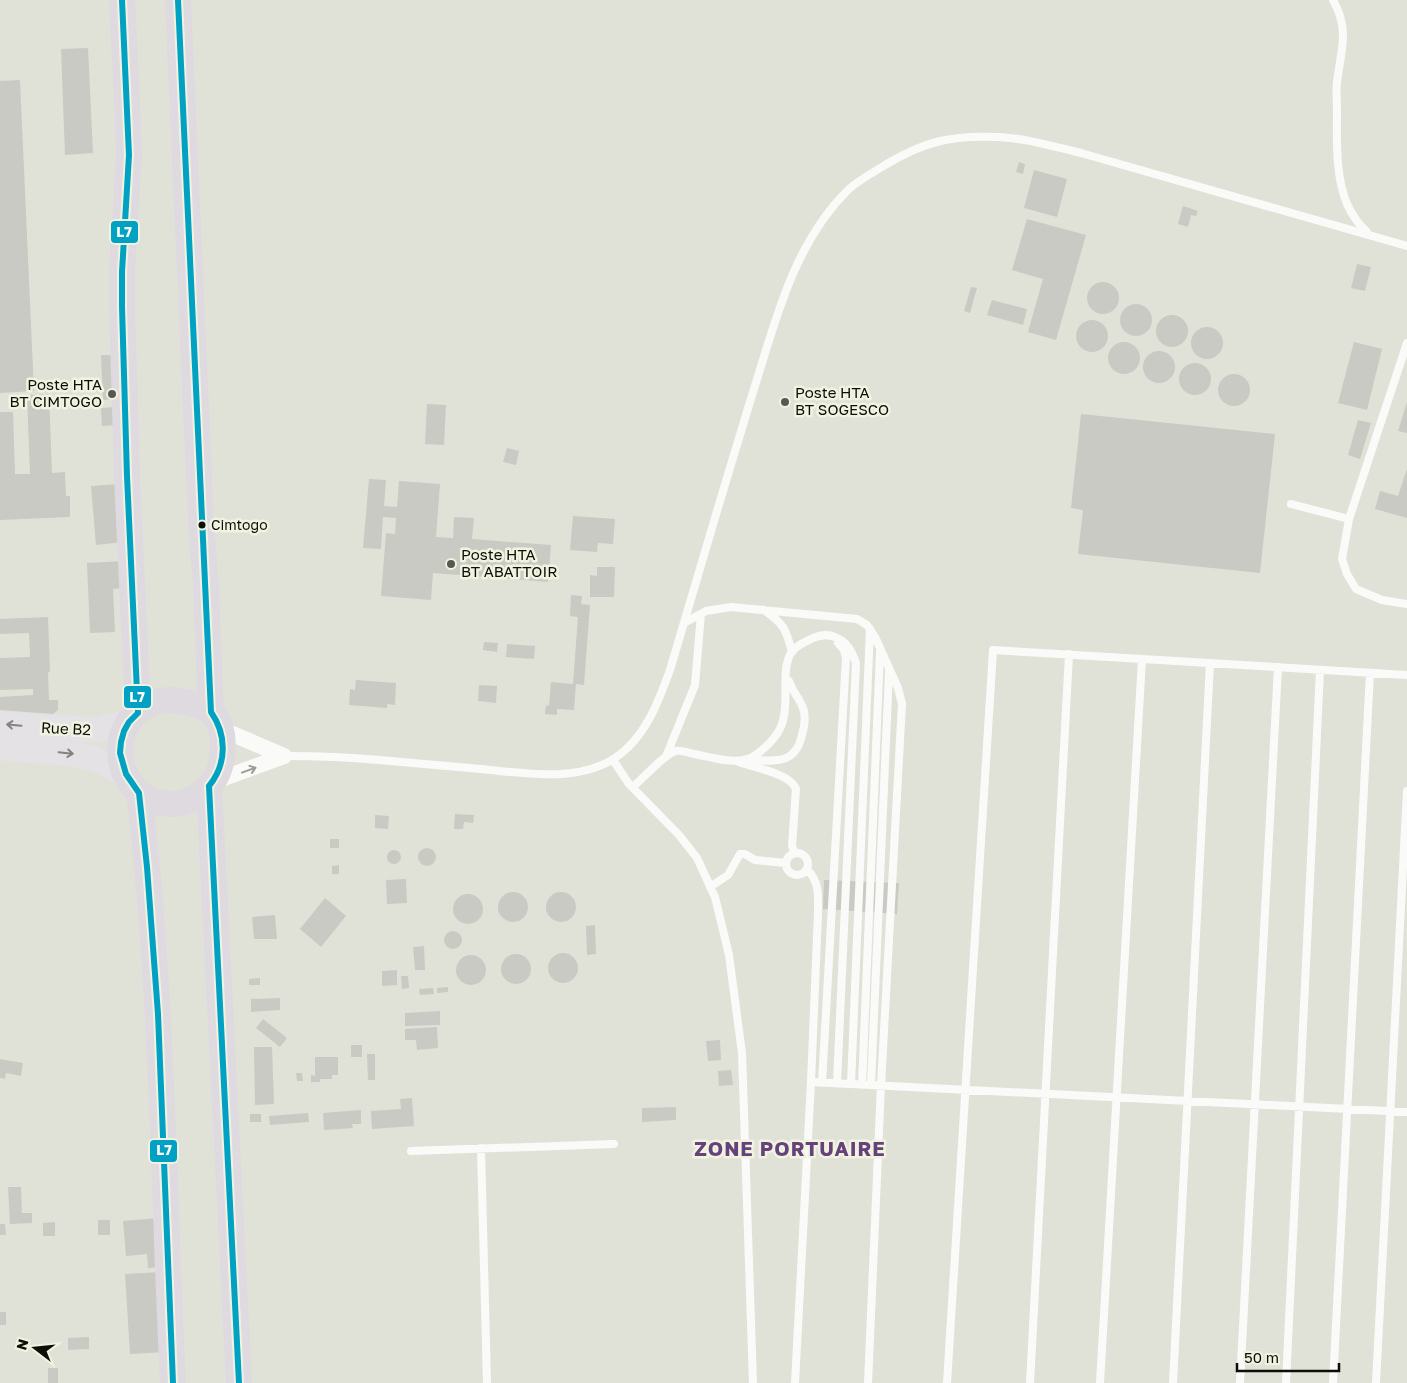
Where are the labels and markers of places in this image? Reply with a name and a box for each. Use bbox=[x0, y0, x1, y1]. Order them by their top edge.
place label: Poste HTA BT CIMTOGO bbox=[10, 375, 102, 410]
place label: Poste HTA BT SOGESCO bbox=[795, 383, 889, 418]
marker: Poste HTA BT CIMTOGO bbox=[106, 388, 118, 400]
marker: Poste HTA BT SOGESCO bbox=[779, 396, 791, 408]
place label: Cimtogo bbox=[211, 516, 268, 533]
marker: Cimtogo bbox=[197, 520, 207, 530]
place label: Poste HTA BT ABATTOIR bbox=[461, 545, 557, 580]
marker: Poste HTA BT ABATTOIR bbox=[445, 558, 457, 570]

